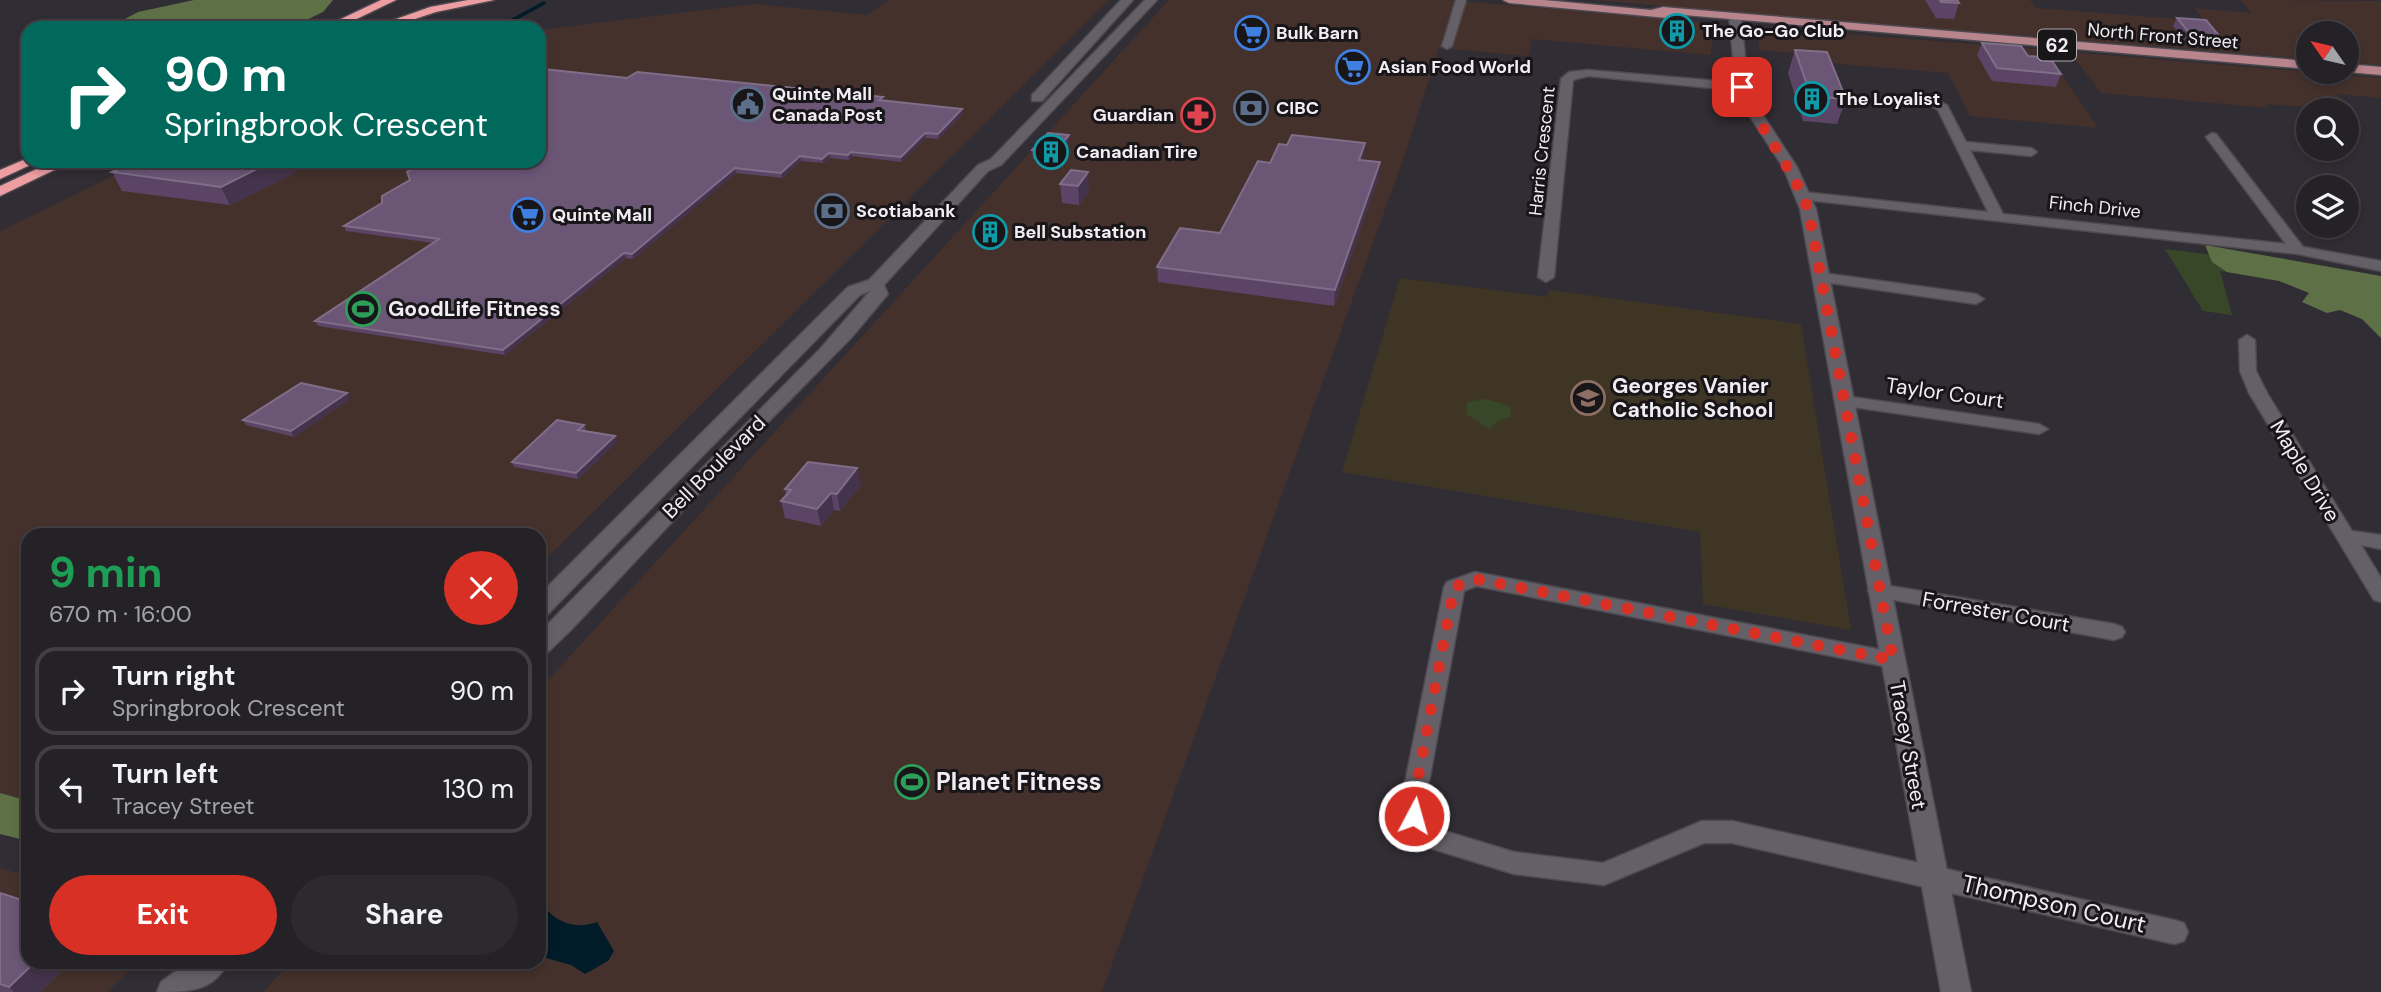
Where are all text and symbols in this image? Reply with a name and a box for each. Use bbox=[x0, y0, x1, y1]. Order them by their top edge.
building icon: The Go-Go Club bbox=[1658, 12, 1696, 50]
supermarket icon: Bulk Barn bbox=[1233, 14, 1271, 52]
street label: North Front Street bbox=[2086, 17, 2240, 55]
place label: The Go-Go Club bbox=[1702, 19, 1844, 43]
place label: Bulk Barn bbox=[1276, 21, 1359, 45]
north arrow bbox=[2296, 21, 2359, 84]
map controls bbox=[2296, 21, 2359, 238]
road number: 62 bbox=[2038, 30, 2076, 60]
text: 90 m bbox=[164, 42, 287, 106]
supermarket icon: Asian Food World bbox=[1334, 48, 1372, 86]
icon: right bbox=[49, 49, 140, 140]
place label: Asian Food World bbox=[1378, 55, 1531, 79]
pin bbox=[1712, 57, 1772, 117]
icon: arrive bbox=[1723, 68, 1761, 106]
building icon: The Loyalist bbox=[1793, 80, 1831, 118]
place label: Quinte Mall Canada Post bbox=[772, 82, 883, 127]
public building icon: Quinte Mall Canada Post bbox=[729, 85, 767, 123]
street label: Harris Crescent bbox=[1523, 85, 1561, 217]
place label: The Loyalist bbox=[1836, 87, 1940, 111]
bank icon: CIBC bbox=[1232, 89, 1270, 127]
pharmacy icon: Guardian bbox=[1179, 96, 1217, 134]
place label: CIBC bbox=[1276, 96, 1319, 120]
button: search bbox=[2296, 98, 2359, 161]
place label: Guardian bbox=[1093, 103, 1174, 127]
text: Springbrook Crescent bbox=[164, 104, 488, 146]
building icon: Canadian Tire bbox=[1032, 133, 1070, 171]
place label: Canadian Tire bbox=[1076, 140, 1198, 164]
button: layers bbox=[2296, 175, 2359, 238]
street label: Finch Drive bbox=[2048, 190, 2142, 224]
bank icon: Scotiabank bbox=[813, 192, 851, 230]
supermarket icon: Quinte Mall bbox=[509, 196, 547, 234]
place label: Scotiabank bbox=[856, 199, 956, 223]
place label: Quinte Mall bbox=[552, 203, 652, 227]
building icon: Bell Substation bbox=[971, 213, 1009, 251]
place label: Bell Substation bbox=[1014, 220, 1146, 244]
sports icon: GoodLife Fitness bbox=[344, 290, 382, 328]
place label: GoodLife Fitness bbox=[388, 295, 561, 323]
street label: Taylor Court bbox=[1884, 371, 2006, 415]
place label: Georges Vanier Catholic School bbox=[1612, 372, 1773, 424]
school or university icon: Georges Vanier Catholic School bbox=[1569, 379, 1607, 417]
street label: Bell Boulevard bbox=[656, 409, 772, 525]
street label: Maple Drive bbox=[2264, 415, 2346, 527]
text: 9 min bbox=[49, 545, 162, 600]
button: close bbox=[444, 551, 518, 625]
street label: Forrester Court bbox=[1920, 585, 2072, 639]
text: 670 m · 16:00 bbox=[49, 599, 192, 629]
text: Turn right bbox=[112, 659, 236, 693]
icon: right bbox=[53, 672, 91, 710]
text: 90 m bbox=[450, 674, 514, 708]
street label: Tracey Street bbox=[1883, 679, 1933, 811]
text: Springbrook Crescent bbox=[112, 693, 345, 723]
text: Turn left bbox=[112, 757, 219, 791]
sports icon: Planet Fitness bbox=[893, 763, 931, 801]
place label: Planet Fitness bbox=[936, 766, 1101, 797]
icon: left bbox=[53, 770, 91, 808]
text: 130 m bbox=[443, 772, 514, 806]
position arrow bbox=[1377, 779, 1451, 853]
text: Tracey Street bbox=[112, 791, 254, 821]
street label: Thompson Court bbox=[1959, 867, 2149, 940]
button: Exit bbox=[49, 875, 277, 955]
button: Share bbox=[291, 875, 518, 955]

